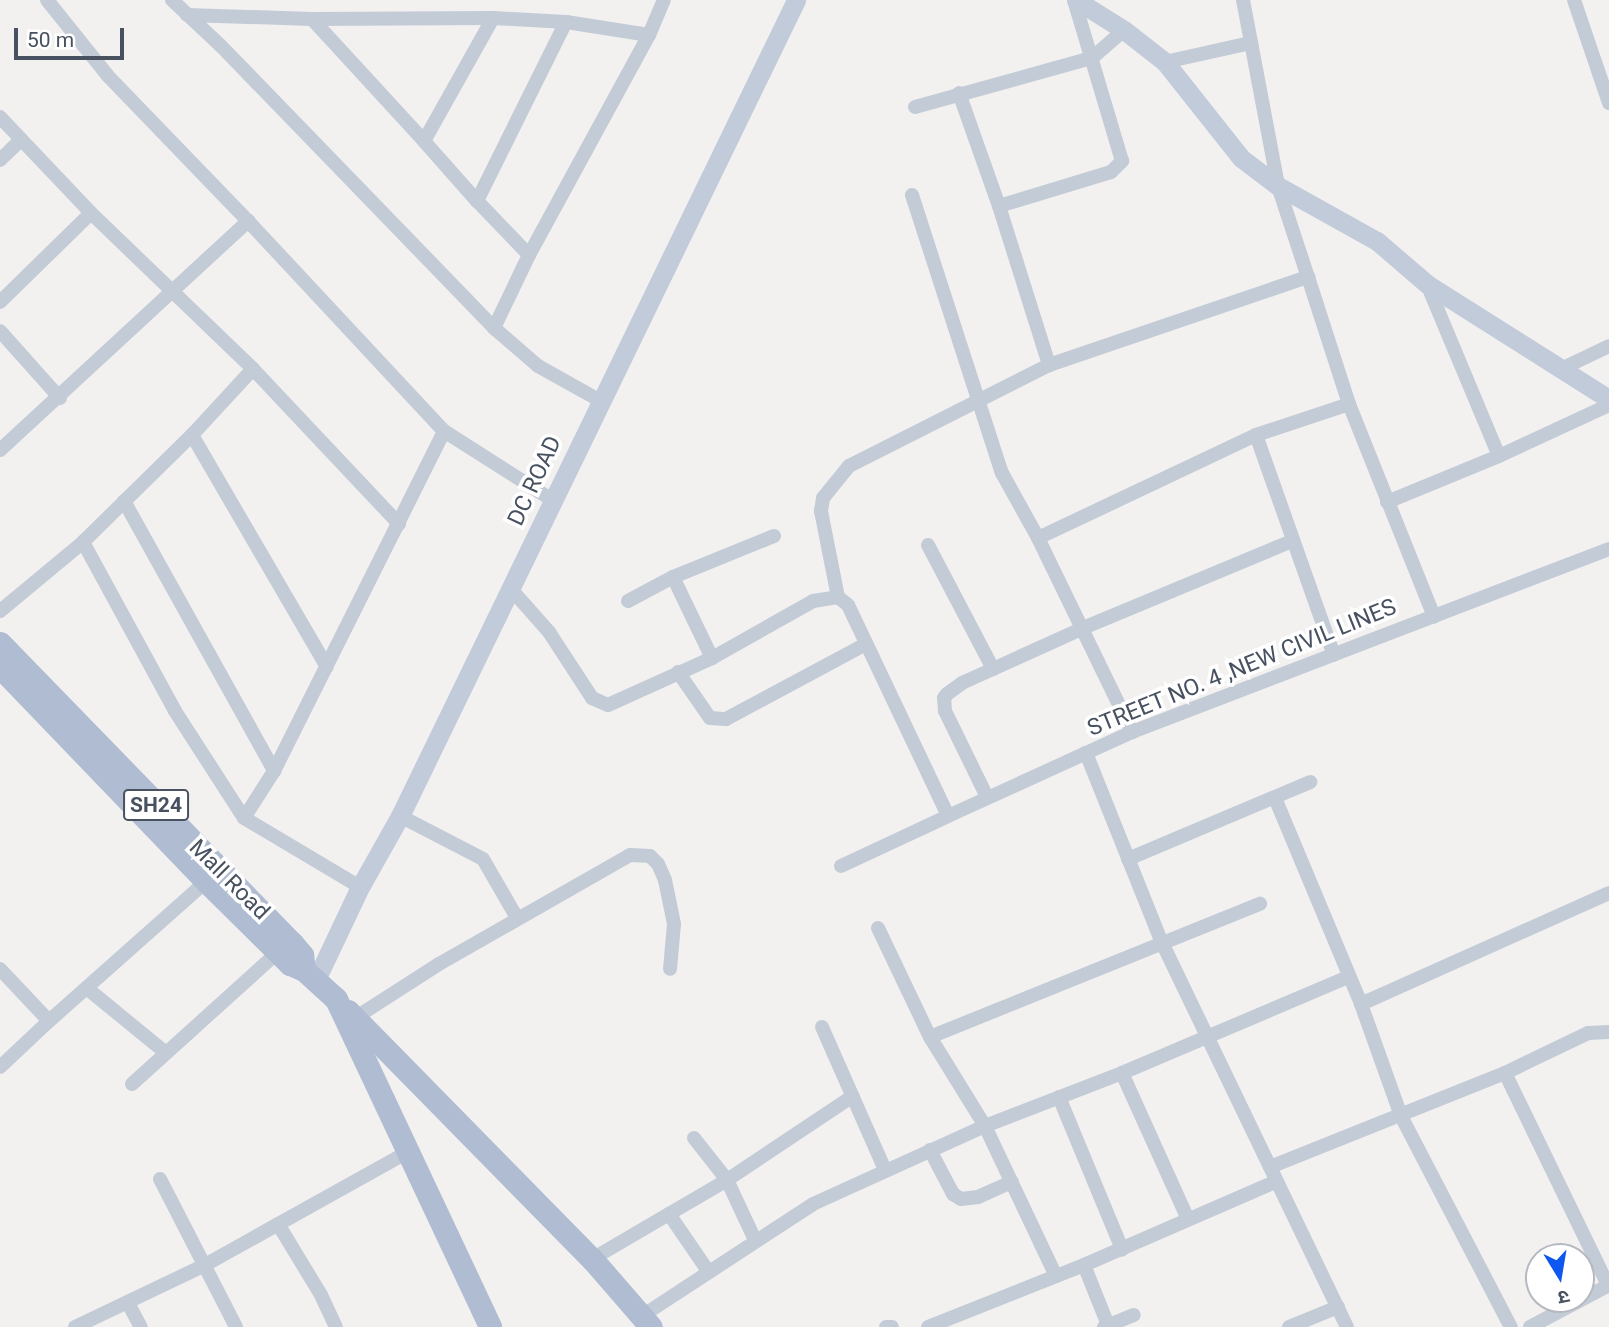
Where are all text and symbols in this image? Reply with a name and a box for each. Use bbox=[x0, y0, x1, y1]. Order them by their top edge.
scale bar bbox=[18, 14, 128, 58]
text: 50 m bbox=[27, 28, 74, 52]
street label: DC ROAD bbox=[502, 432, 568, 530]
street label: STREET NO. 4 ,NEW CIVIL LINES bbox=[1083, 593, 1401, 743]
road number: SH24 bbox=[123, 788, 189, 822]
street label: Mall Road bbox=[183, 834, 275, 926]
north arrow bbox=[1525, 1243, 1595, 1313]
text: उ bbox=[1556, 1285, 1571, 1309]

